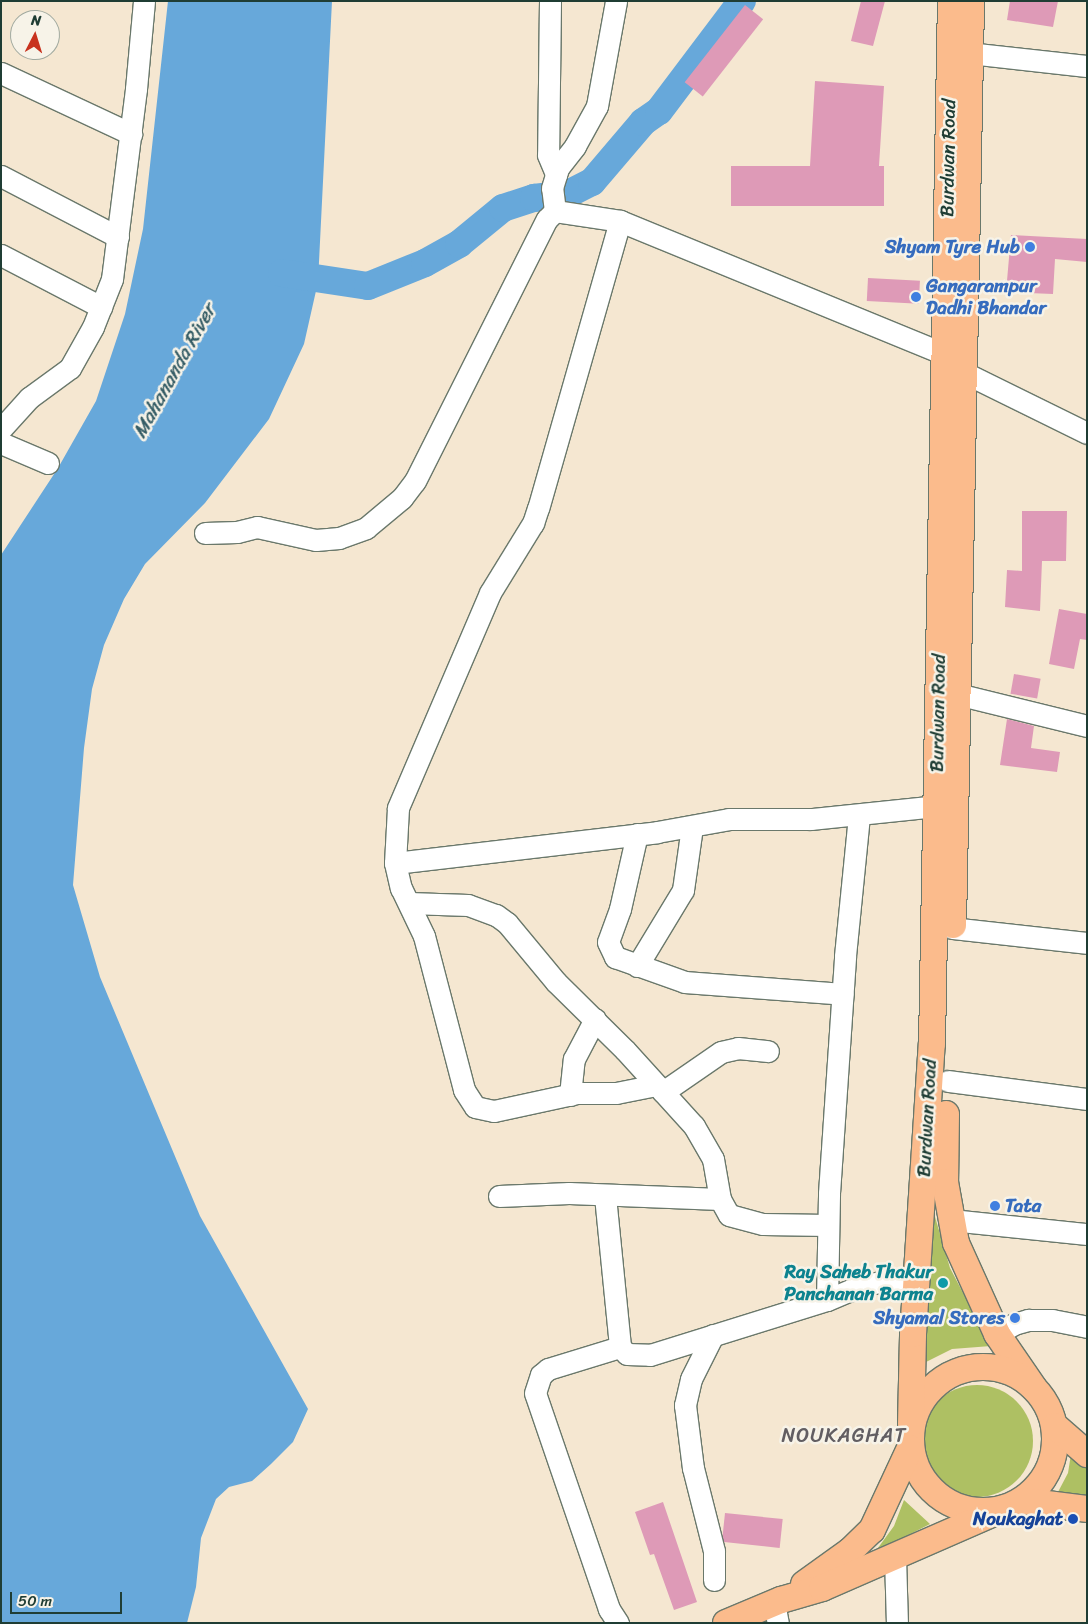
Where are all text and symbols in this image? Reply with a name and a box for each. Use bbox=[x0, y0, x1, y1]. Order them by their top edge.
text: N bbox=[30, 8, 42, 33]
north arrow bbox=[10, 10, 60, 60]
street label: Burdwan Road bbox=[936, 99, 960, 217]
place label: Shyam Tyre Hub bbox=[884, 236, 1020, 258]
marker: Shyam Tyre Hub bbox=[1024, 241, 1036, 253]
place label: Gangarampur Dadhi Bhandar bbox=[926, 275, 1046, 319]
marker: Gangarampur Dadhi Bhandar bbox=[910, 291, 922, 303]
water label: Mahananda River bbox=[127, 300, 221, 442]
street label: Burdwan Road bbox=[926, 654, 950, 772]
street label: Burdwan Road bbox=[913, 1058, 941, 1178]
place label: Tata bbox=[1005, 1195, 1041, 1217]
marker: Tata bbox=[989, 1200, 1001, 1212]
place label: Ray Saheb Thakur Panchanan Barma bbox=[783, 1261, 933, 1305]
marker: Ray Saheb Thakur Panchanan Barma bbox=[937, 1277, 949, 1289]
place label: Shyamal Stores bbox=[874, 1307, 1005, 1329]
marker: Shyamal Stores bbox=[1009, 1312, 1021, 1324]
district label: NOUKAGHAT bbox=[781, 1423, 907, 1447]
place label: Noukaghat bbox=[973, 1508, 1063, 1530]
marker: Noukaghat bbox=[1067, 1513, 1079, 1525]
scale bar bbox=[12, 1582, 125, 1614]
text: 50 m bbox=[18, 1588, 52, 1614]

